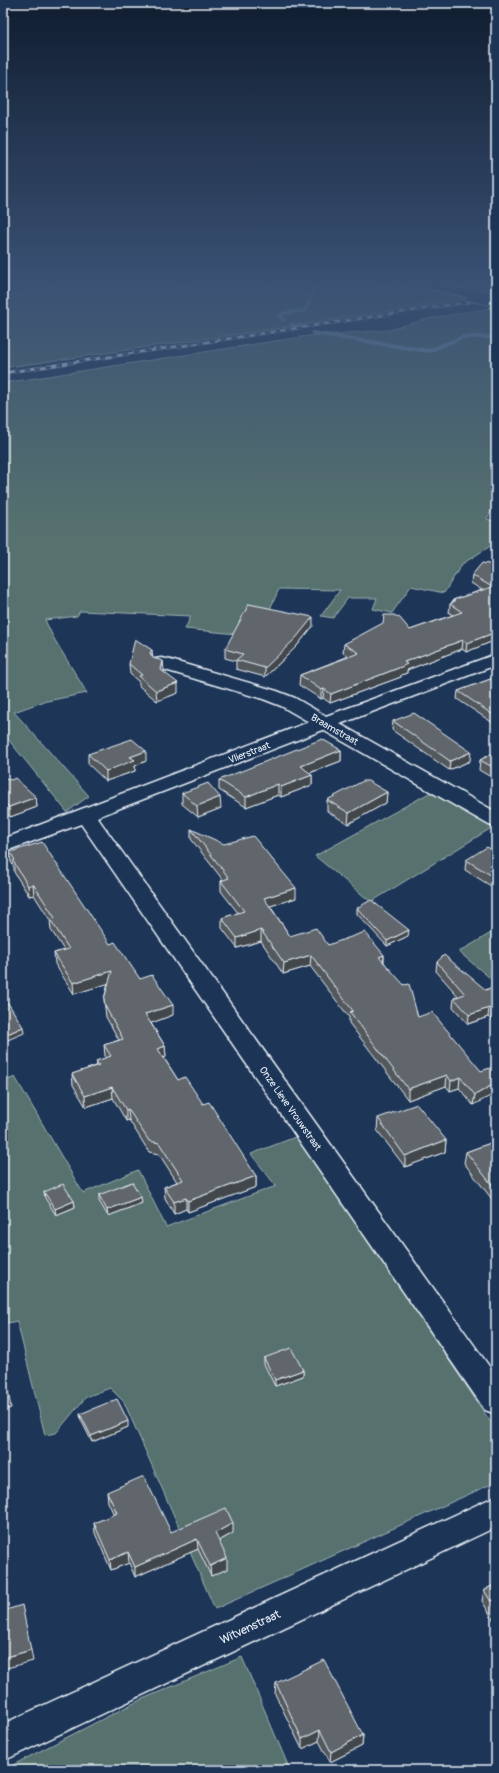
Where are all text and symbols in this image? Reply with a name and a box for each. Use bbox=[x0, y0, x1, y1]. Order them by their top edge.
street label: Braamstraat bbox=[309, 712, 361, 749]
street label: Vlierstraat bbox=[227, 739, 273, 766]
street label: Onze Lieve Vrouwstraat bbox=[257, 1064, 324, 1154]
street label: Witvenstraat bbox=[218, 1607, 283, 1648]

